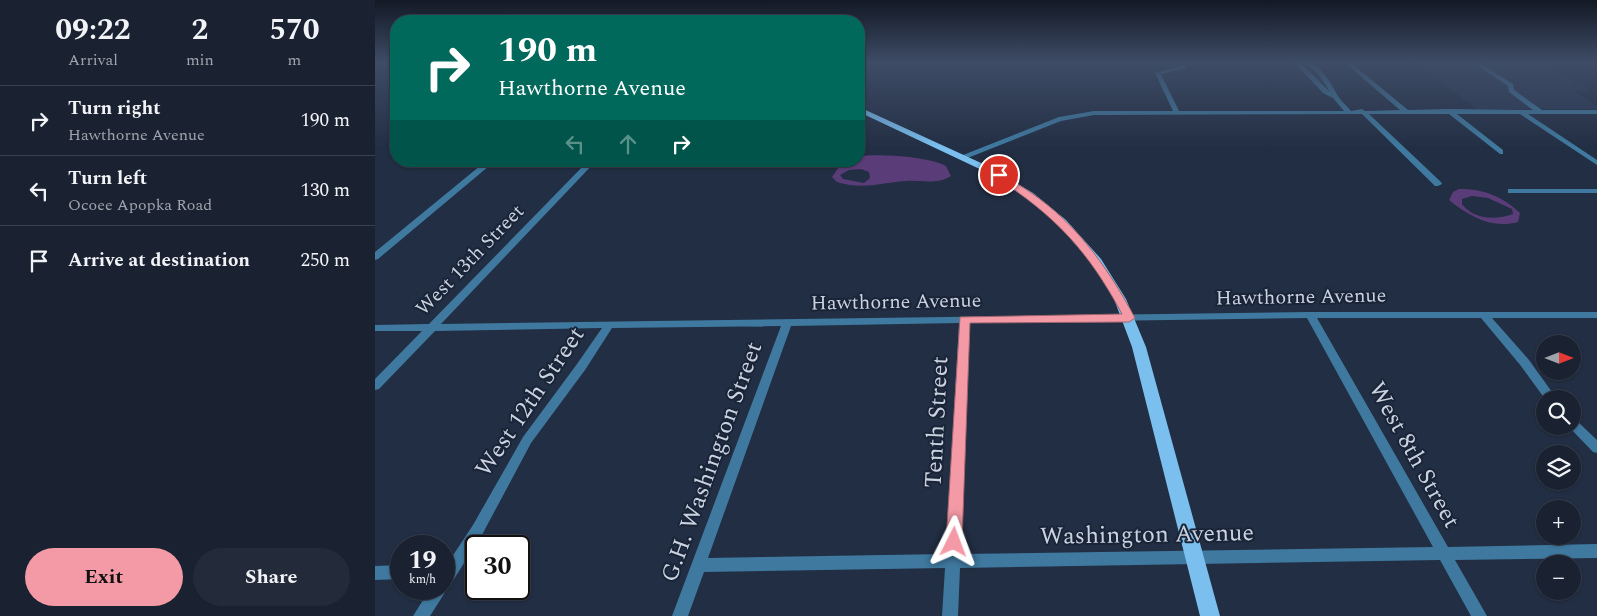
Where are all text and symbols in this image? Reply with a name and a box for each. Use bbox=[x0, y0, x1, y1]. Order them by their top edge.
text: 09:22 bbox=[55, 7, 131, 53]
text: 2 bbox=[191, 7, 208, 53]
text: 570 bbox=[269, 7, 320, 53]
text: 190 m bbox=[498, 24, 597, 77]
icon: right bbox=[415, 35, 480, 100]
text: Arrival bbox=[68, 48, 118, 72]
text: min bbox=[186, 48, 214, 72]
text: m bbox=[288, 48, 301, 72]
text: Hawthorne Avenue bbox=[498, 72, 686, 105]
text: Turn right bbox=[68, 94, 161, 123]
text: 190 m bbox=[300, 106, 350, 135]
icon: right bbox=[25, 107, 53, 135]
text: Hawthorne Avenue bbox=[68, 123, 205, 147]
icon: left bbox=[561, 130, 589, 158]
icon: ahead bbox=[614, 130, 642, 158]
icon: right bbox=[667, 130, 695, 158]
pin bbox=[978, 154, 1020, 196]
icon: arrive bbox=[985, 161, 1013, 189]
text: Turn left bbox=[68, 164, 147, 193]
text: 130 m bbox=[300, 176, 350, 205]
icon: left bbox=[25, 177, 53, 205]
text: Ocoee Apopka Road bbox=[68, 193, 212, 217]
street label: West 13th Street bbox=[409, 197, 531, 323]
text: Arrive at destination bbox=[68, 246, 250, 275]
text: 250 m bbox=[300, 246, 350, 275]
icon: arrive bbox=[25, 247, 53, 275]
street label: Hawthorne Avenue bbox=[1215, 281, 1387, 313]
street label: Hawthorne Avenue bbox=[810, 286, 982, 318]
street label: West 12th Street bbox=[466, 319, 594, 485]
north arrow bbox=[1536, 335, 1581, 380]
map controls bbox=[1536, 335, 1581, 600]
street label: G.H. Washington Street bbox=[652, 337, 772, 587]
street label: Tenth Street bbox=[916, 355, 958, 489]
street label: West 8th Street bbox=[1359, 375, 1469, 535]
button: search bbox=[1536, 390, 1581, 435]
button: layers bbox=[1536, 445, 1581, 490]
button: + bbox=[1536, 500, 1581, 545]
position arrow bbox=[927, 515, 979, 567]
street label: Washington Avenue bbox=[1040, 515, 1254, 555]
speed limit sign: 30 bbox=[465, 535, 530, 600]
text: 19 bbox=[408, 542, 437, 580]
button: Exit bbox=[25, 548, 183, 606]
button: Share bbox=[193, 548, 350, 606]
button: − bbox=[1536, 555, 1581, 600]
text: km/h bbox=[409, 570, 436, 589]

